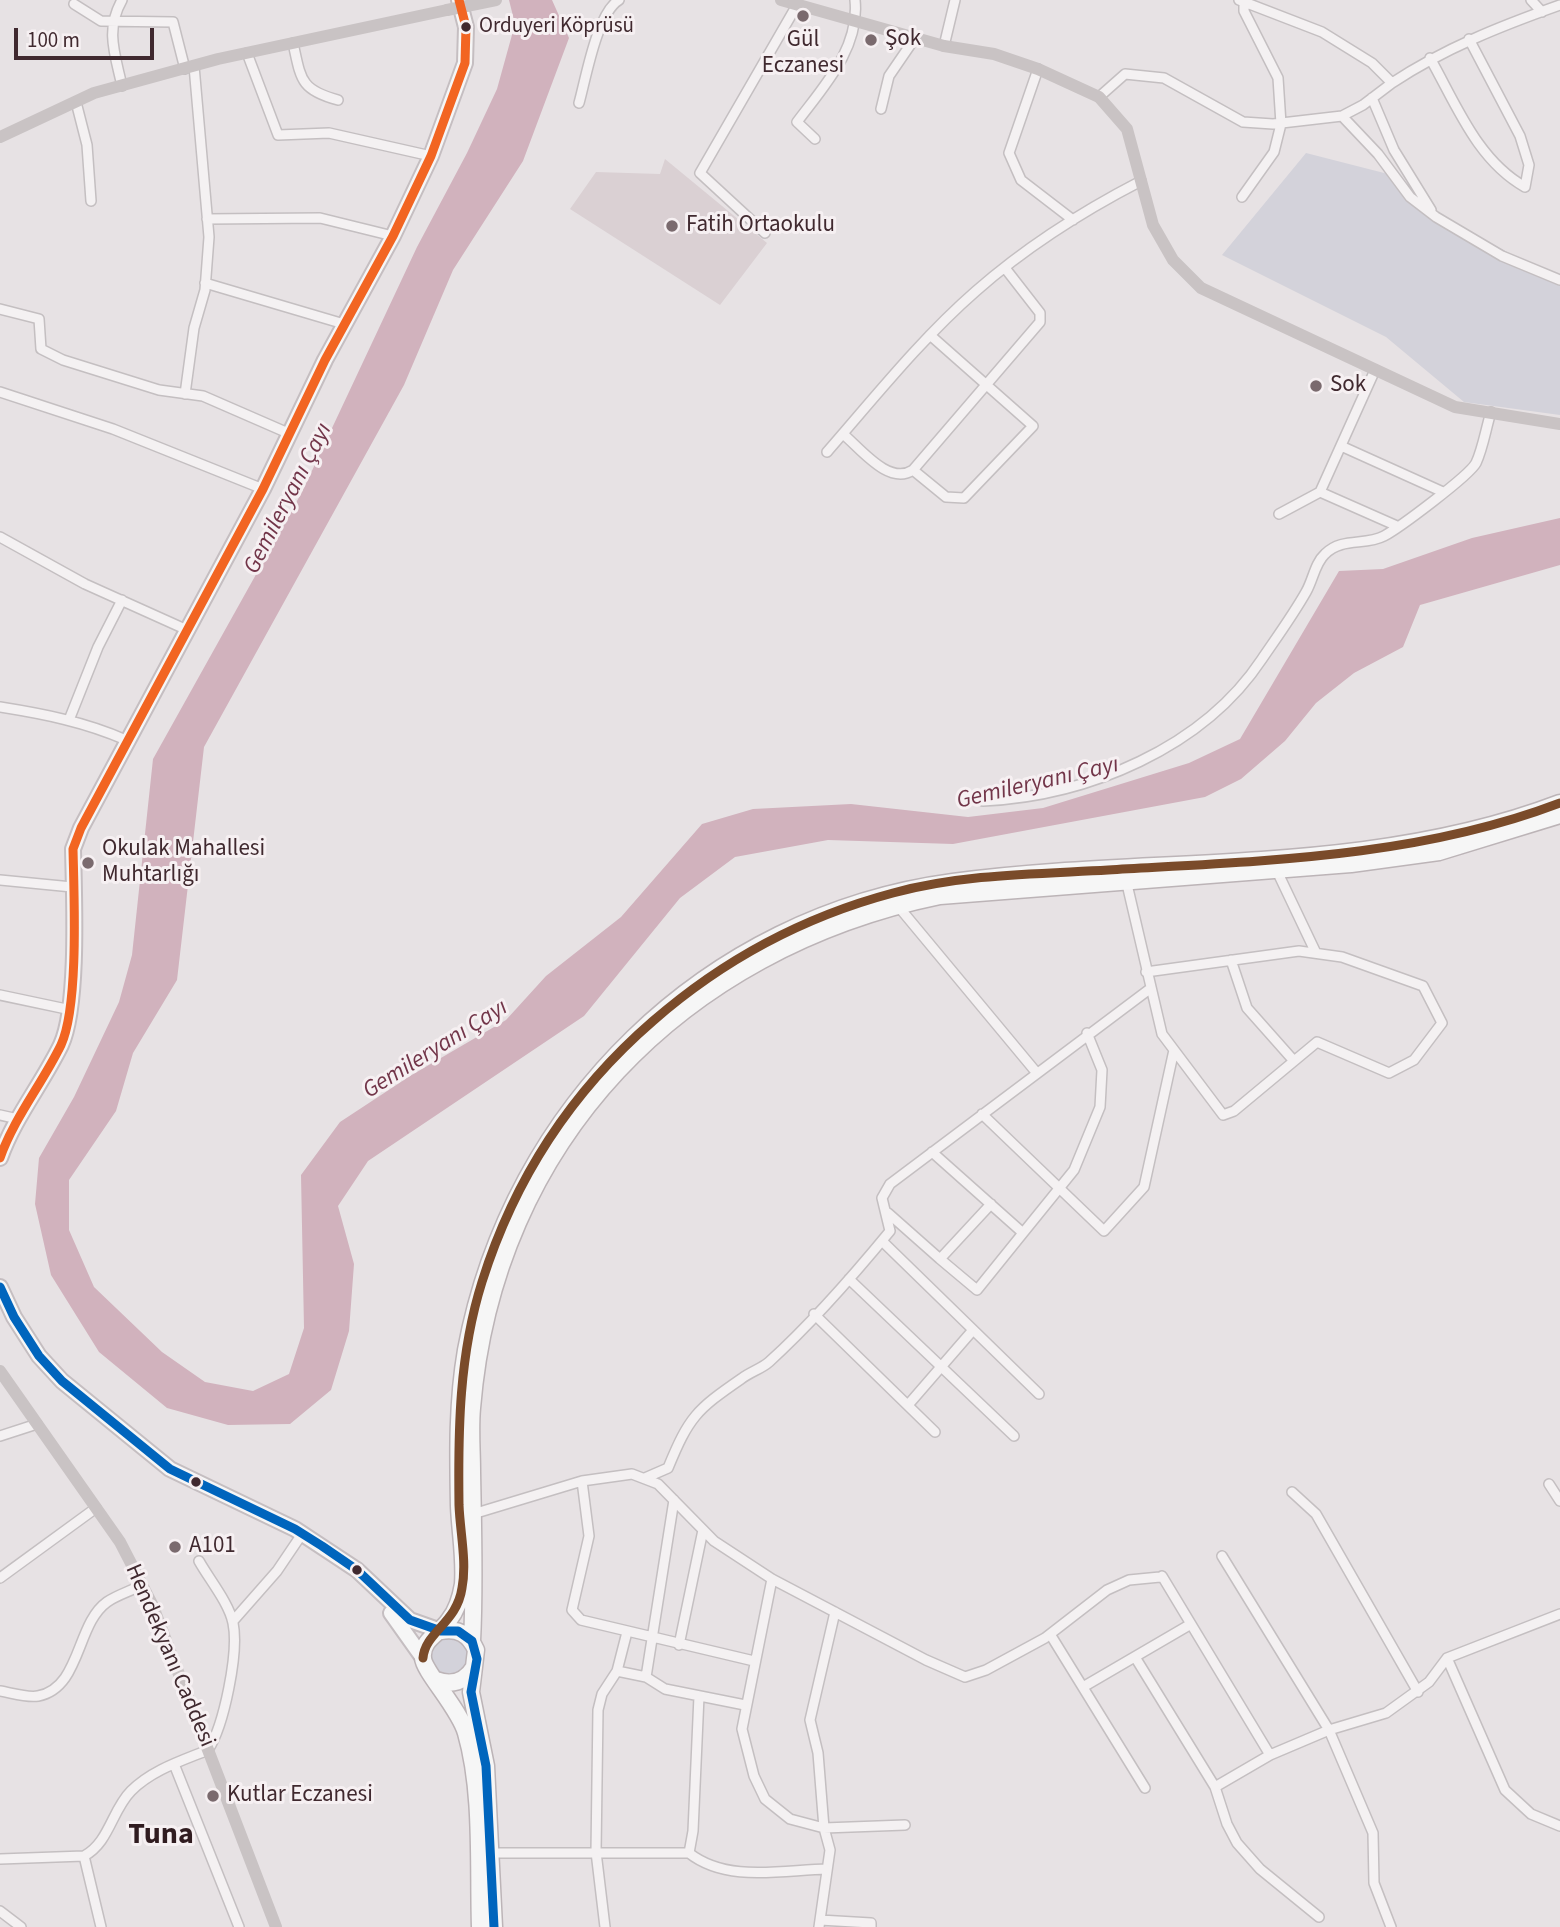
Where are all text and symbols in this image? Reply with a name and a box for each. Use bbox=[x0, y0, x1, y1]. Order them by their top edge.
marker: Gül Eczanesi bbox=[795, 8, 811, 24]
scale bar bbox=[18, 14, 158, 58]
place label: Orduyeri Köprüsü bbox=[479, 14, 634, 40]
marker: Orduyeri Köprüsü bbox=[459, 20, 473, 34]
text: 100 m bbox=[27, 25, 80, 55]
place label: Şok bbox=[885, 26, 921, 54]
place label: Gül Eczanesi bbox=[762, 27, 844, 81]
marker: Şok bbox=[863, 32, 879, 48]
place label: Fatih Ortaokulu bbox=[686, 212, 835, 240]
marker: Fatih Ortaokulu bbox=[664, 218, 680, 234]
place label: Sok bbox=[1330, 372, 1366, 400]
marker: Sok bbox=[1308, 378, 1324, 394]
water label: Gemileryanı Çayı bbox=[239, 419, 339, 579]
water label: Gemileryanı Çayı bbox=[954, 751, 1122, 817]
place label: Okulak Mahallesi Muhtarlığı bbox=[102, 836, 265, 890]
marker: Okulak Mahallesi Muhtarlığı bbox=[80, 855, 96, 871]
water label: Gemileryanı Çayı bbox=[358, 994, 514, 1106]
unlabelled marker bbox=[189, 1475, 203, 1489]
place label: A101 bbox=[189, 1533, 236, 1561]
marker: A101 bbox=[167, 1539, 183, 1555]
street label: Hendekyanı Caddesi bbox=[118, 1560, 220, 1752]
unlabelled marker bbox=[350, 1563, 364, 1577]
place label: Kutlar Eczanesi bbox=[227, 1782, 373, 1810]
marker: Kutlar Eczanesi bbox=[205, 1788, 221, 1804]
district label: Tuna bbox=[128, 1818, 194, 1854]

